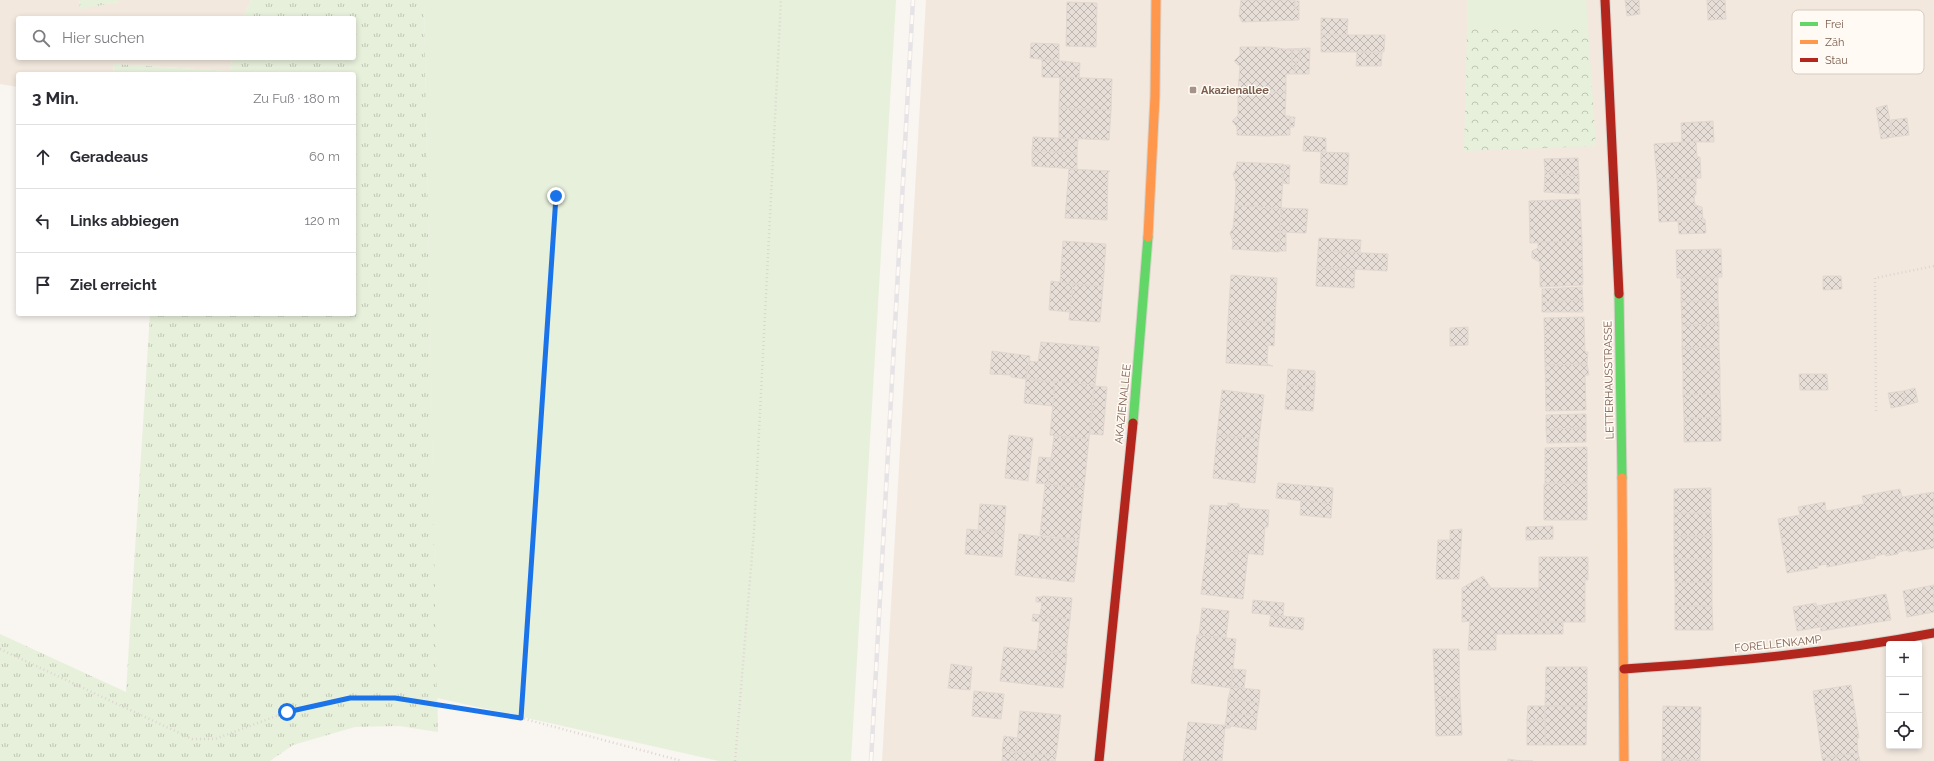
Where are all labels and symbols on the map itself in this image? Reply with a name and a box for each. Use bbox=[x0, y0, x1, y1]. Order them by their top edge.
legend bbox=[1792, 10, 1924, 74]
text: Frei bbox=[1825, 18, 1844, 31]
text: Zäh bbox=[1825, 36, 1844, 49]
text: Stau bbox=[1825, 54, 1848, 67]
place label: Akazienallee bbox=[1201, 84, 1269, 97]
marker: Akazienallee bbox=[1188, 85, 1198, 95]
route end bbox=[547, 187, 565, 205]
street label: LETTERHAUSSTRASSE bbox=[1601, 320, 1617, 439]
street label: AKAZIENALLEE bbox=[1112, 363, 1134, 445]
street label: FORELLENKAMP bbox=[1734, 633, 1822, 655]
route start bbox=[278, 703, 296, 721]

